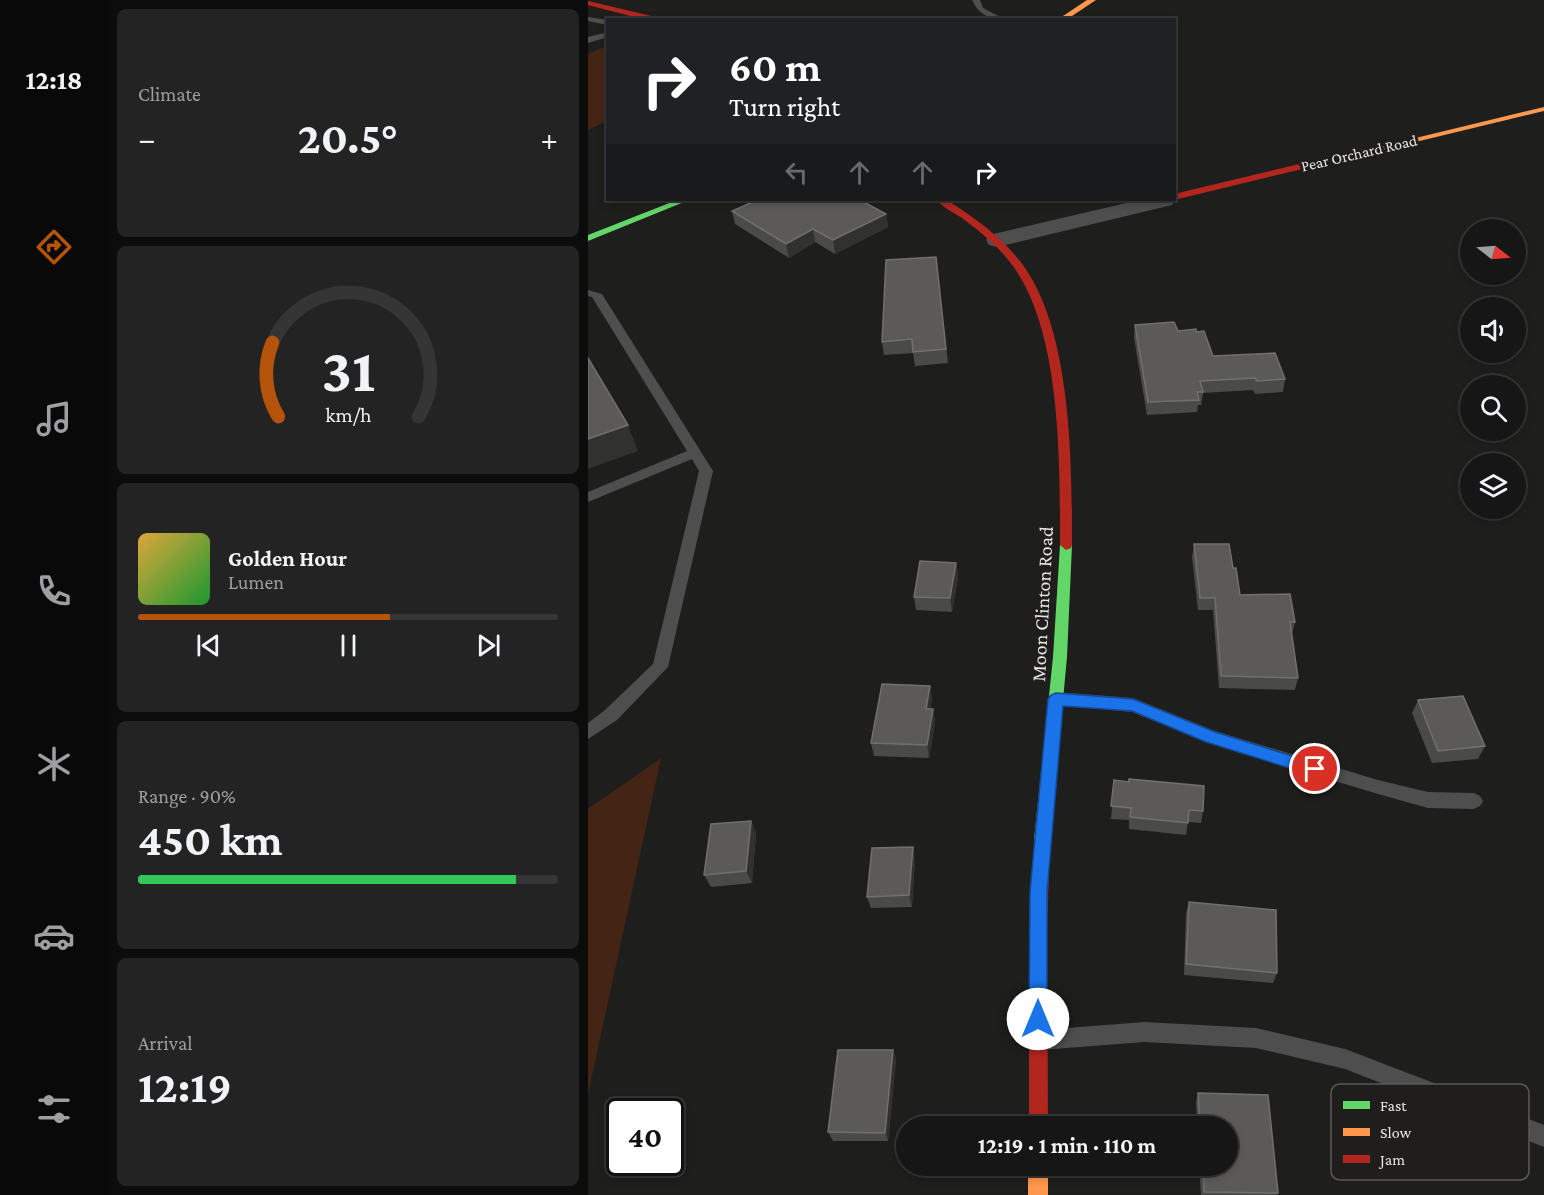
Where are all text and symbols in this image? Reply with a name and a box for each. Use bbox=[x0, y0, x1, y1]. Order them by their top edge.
icon: right bbox=[630, 42, 708, 120]
text: 60 m bbox=[729, 43, 821, 90]
text: 12:18 bbox=[25, 65, 83, 95]
text: Climate bbox=[138, 83, 201, 105]
text: Turn right bbox=[729, 92, 840, 122]
text: 20.5° bbox=[298, 113, 398, 163]
text: − bbox=[138, 120, 155, 157]
text: + bbox=[541, 120, 558, 157]
street label: Pear Orchard Road bbox=[1299, 131, 1419, 175]
icon: left bbox=[780, 156, 813, 189]
icon: ahead bbox=[843, 156, 876, 189]
icon: ahead bbox=[906, 156, 939, 189]
icon: right bbox=[969, 156, 1002, 189]
north arrow bbox=[1460, 219, 1526, 285]
map controls bbox=[1460, 219, 1526, 519]
icon: directions bbox=[33, 226, 75, 268]
button: sound bbox=[1460, 297, 1526, 363]
text: 31 bbox=[321, 335, 375, 404]
button: search bbox=[1460, 375, 1526, 441]
icon: music bbox=[33, 398, 75, 440]
text: km/h bbox=[325, 404, 372, 428]
button: layers bbox=[1460, 453, 1526, 519]
street label: Moon Clinton Road bbox=[1027, 525, 1057, 682]
text: Golden Hour bbox=[228, 546, 347, 571]
icon: phone bbox=[33, 570, 75, 612]
text: Lumen bbox=[228, 571, 284, 593]
icon: previous bbox=[192, 629, 225, 662]
icon: pause bbox=[332, 629, 365, 662]
icon: next bbox=[472, 629, 505, 662]
icon: climate bbox=[33, 743, 75, 785]
pin bbox=[1289, 743, 1340, 794]
icon: arrive bbox=[1298, 752, 1331, 785]
text: Range · 90% bbox=[138, 785, 236, 807]
text: 450 km bbox=[138, 815, 283, 865]
icon: car bbox=[33, 915, 75, 957]
position arrow bbox=[1006, 987, 1070, 1051]
text: Arrival bbox=[138, 1032, 192, 1054]
text: 12:19 bbox=[138, 1062, 232, 1112]
legend bbox=[1331, 1084, 1529, 1180]
icon: filters bbox=[33, 1088, 75, 1130]
text: Fast bbox=[1380, 1097, 1407, 1114]
speed limit sign: 40 bbox=[606, 1098, 684, 1176]
text: Slow bbox=[1380, 1124, 1412, 1141]
text: 12:19 · 1 min · 110 m bbox=[978, 1133, 1156, 1158]
text: Jam bbox=[1378, 1151, 1405, 1169]

